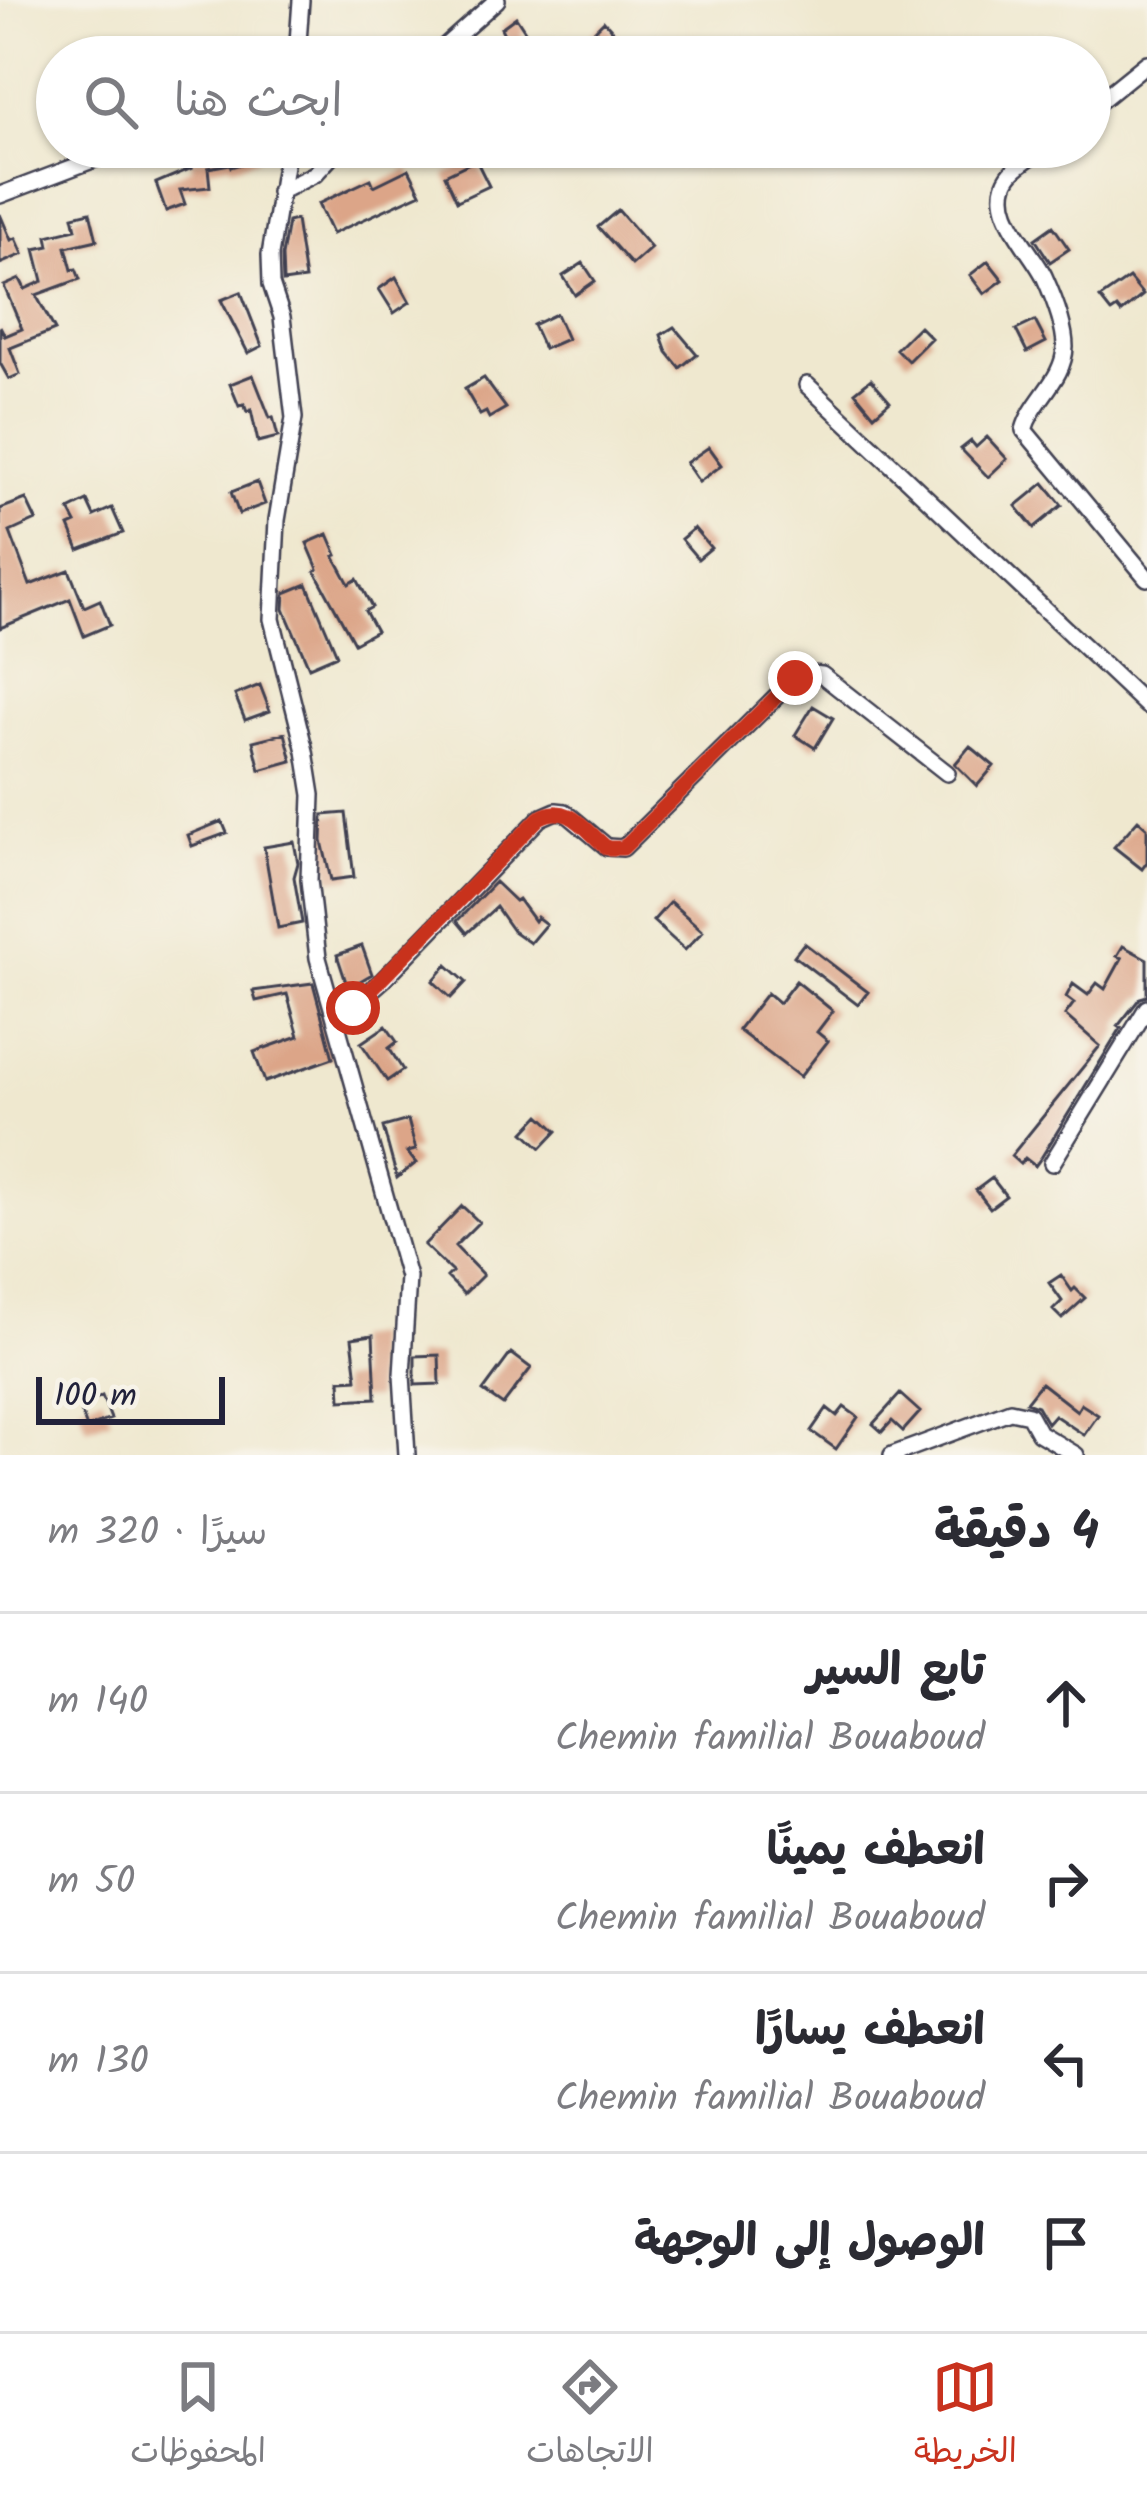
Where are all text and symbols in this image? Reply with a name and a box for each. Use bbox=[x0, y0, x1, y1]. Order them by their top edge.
search box bbox=[36, 36, 1111, 168]
text: ابحث هنا bbox=[174, 67, 342, 139]
icon: search bbox=[78, 69, 144, 135]
route end bbox=[768, 651, 822, 705]
route start bbox=[326, 981, 380, 1035]
scale bar bbox=[36, 1371, 225, 1424]
text: 100 m bbox=[54, 1371, 137, 1424]
text: 4 دقيقة bbox=[934, 1493, 1099, 1574]
text: سيرًا · 320 m bbox=[48, 1503, 268, 1565]
text: تابع السير bbox=[807, 1636, 985, 1708]
icon: ahead bbox=[1033, 1670, 1099, 1736]
text: 140 m bbox=[48, 1672, 148, 1734]
text: Chemin familial Bouaboud bbox=[555, 1709, 985, 1771]
text: انعطف يمينًا bbox=[767, 1816, 985, 1888]
icon: right bbox=[1033, 1850, 1099, 1916]
text: 50 m bbox=[48, 1852, 135, 1914]
text: Chemin familial Bouaboud bbox=[555, 1889, 985, 1951]
text: انعطف يسارًا bbox=[755, 1996, 985, 2068]
icon: left bbox=[1033, 2030, 1099, 2096]
text: 130 m bbox=[48, 2032, 149, 2094]
text: Chemin familial Bouaboud bbox=[555, 2069, 985, 2131]
text: الوصول إلى الوجهة bbox=[634, 2207, 985, 2279]
icon: arrive bbox=[1033, 2210, 1099, 2276]
tab: المحفوظات bbox=[130, 2354, 266, 2480]
tab: الاتجاهات bbox=[526, 2354, 654, 2480]
tab: الخريطة bbox=[914, 2354, 1017, 2480]

